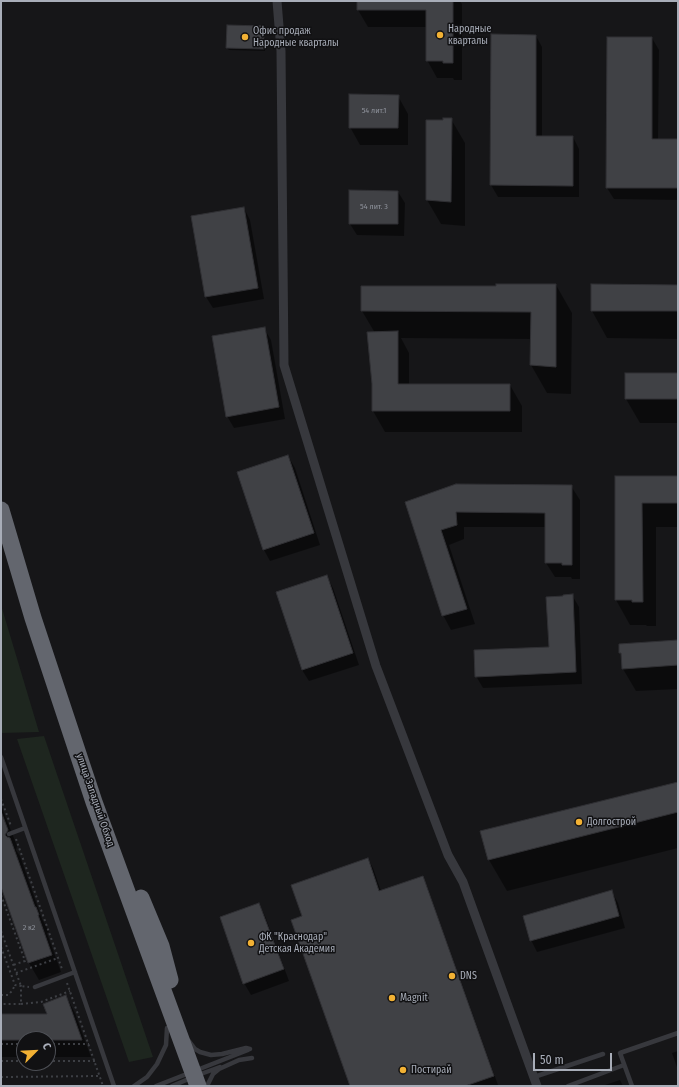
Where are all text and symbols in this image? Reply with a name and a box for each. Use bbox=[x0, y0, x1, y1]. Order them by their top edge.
place label: Народные кварталы bbox=[448, 23, 491, 46]
place label: Офис продаж Народные кварталы bbox=[253, 25, 339, 48]
marker: Народные кварталы bbox=[435, 30, 445, 40]
marker: Офис продаж Народные кварталы bbox=[240, 32, 250, 42]
house number: 54 лит.1 bbox=[362, 106, 386, 116]
house number: 54 лит. 3 bbox=[360, 202, 388, 212]
street label: улица Западный Обход bbox=[73, 752, 117, 848]
place label: Долгострой bbox=[587, 816, 636, 828]
marker: Долгострой bbox=[574, 817, 584, 827]
house number: 2 к2 bbox=[23, 923, 35, 933]
place label: ФК "Краснодар" Детская Академия bbox=[259, 931, 335, 954]
marker: ФК "Краснодар" Детская Академия bbox=[246, 938, 256, 948]
place label: DNS bbox=[460, 970, 477, 982]
marker: DNS bbox=[447, 971, 457, 981]
place label: Magnit bbox=[400, 992, 428, 1004]
marker: Magnit bbox=[387, 993, 397, 1003]
north arrow bbox=[16, 1031, 56, 1071]
text: С bbox=[39, 1041, 54, 1052]
scale bar bbox=[535, 1045, 614, 1071]
text: 50 m bbox=[540, 1053, 564, 1067]
place label: Постирай bbox=[411, 1064, 451, 1076]
marker: Постирай bbox=[398, 1065, 408, 1075]

